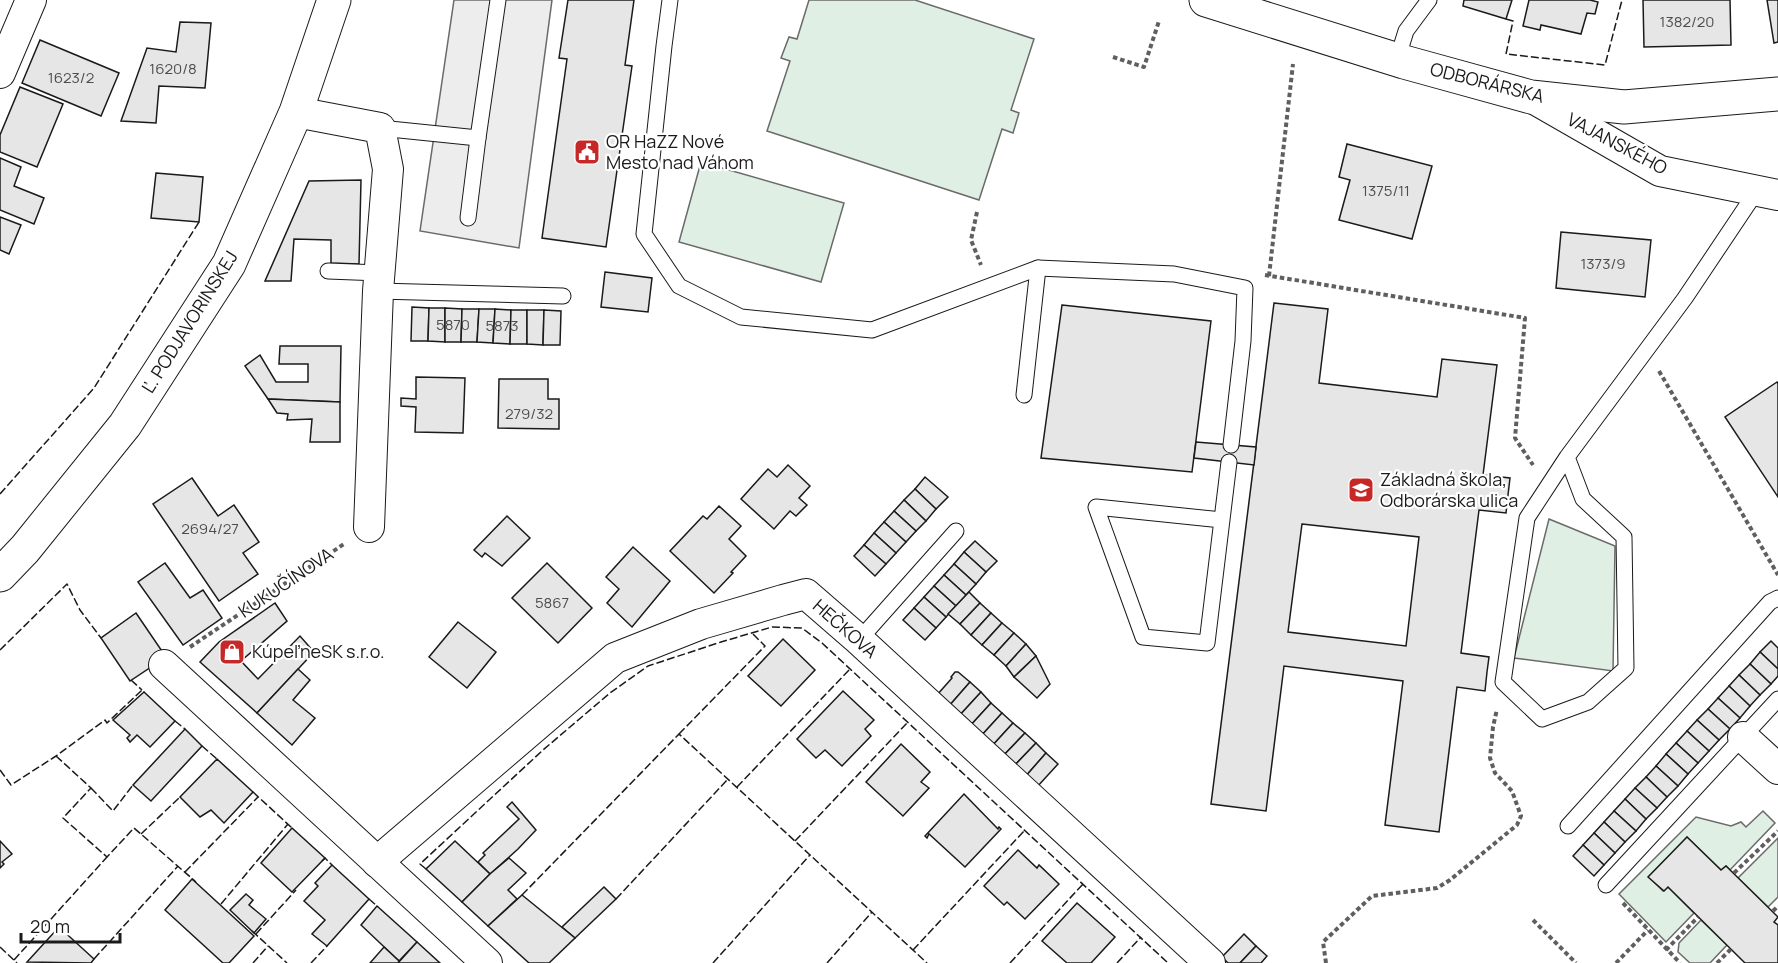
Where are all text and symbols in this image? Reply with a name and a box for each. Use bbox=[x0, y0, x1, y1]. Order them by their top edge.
house number: 1382/20 bbox=[1660, 11, 1714, 32]
street label: ODBORÁRSKA bbox=[1428, 56, 1547, 108]
house number: 1620/8 bbox=[149, 58, 197, 79]
house number: 1623/2 bbox=[48, 67, 94, 88]
street label: VAJANSKÉHO bbox=[1563, 107, 1672, 180]
place label: OR HaZZ Nové Mesto nad Váhom bbox=[606, 129, 754, 174]
public building icon: OR HaZZ Nové Mesto nad Váhom bbox=[572, 137, 602, 167]
house number: 1375/11 bbox=[1362, 180, 1410, 201]
street label: Ľ. PODJAVORINSKEJ bbox=[136, 246, 243, 397]
house number: 1373/9 bbox=[1580, 253, 1626, 274]
house number: 5870 bbox=[436, 314, 470, 335]
house number: 5873 bbox=[485, 315, 519, 336]
house number: 279/32 bbox=[505, 403, 553, 424]
place label: Základná škola, Odborárska ulica bbox=[1380, 467, 1518, 512]
school or university icon: Základná škola, Odborárska ulica bbox=[1346, 475, 1376, 505]
house number: 2694/27 bbox=[181, 518, 239, 539]
street label: KUKUČÍNOVA bbox=[233, 541, 338, 623]
house number: 5867 bbox=[535, 592, 569, 613]
street label: HEČKOVA bbox=[808, 593, 884, 663]
shop icon: KúpeľneSK s.r.o. bbox=[217, 637, 247, 667]
place label: KúpeľneSK s.r.o. bbox=[252, 639, 385, 663]
scale bar bbox=[21, 906, 120, 944]
text: 20 m bbox=[30, 914, 70, 938]

